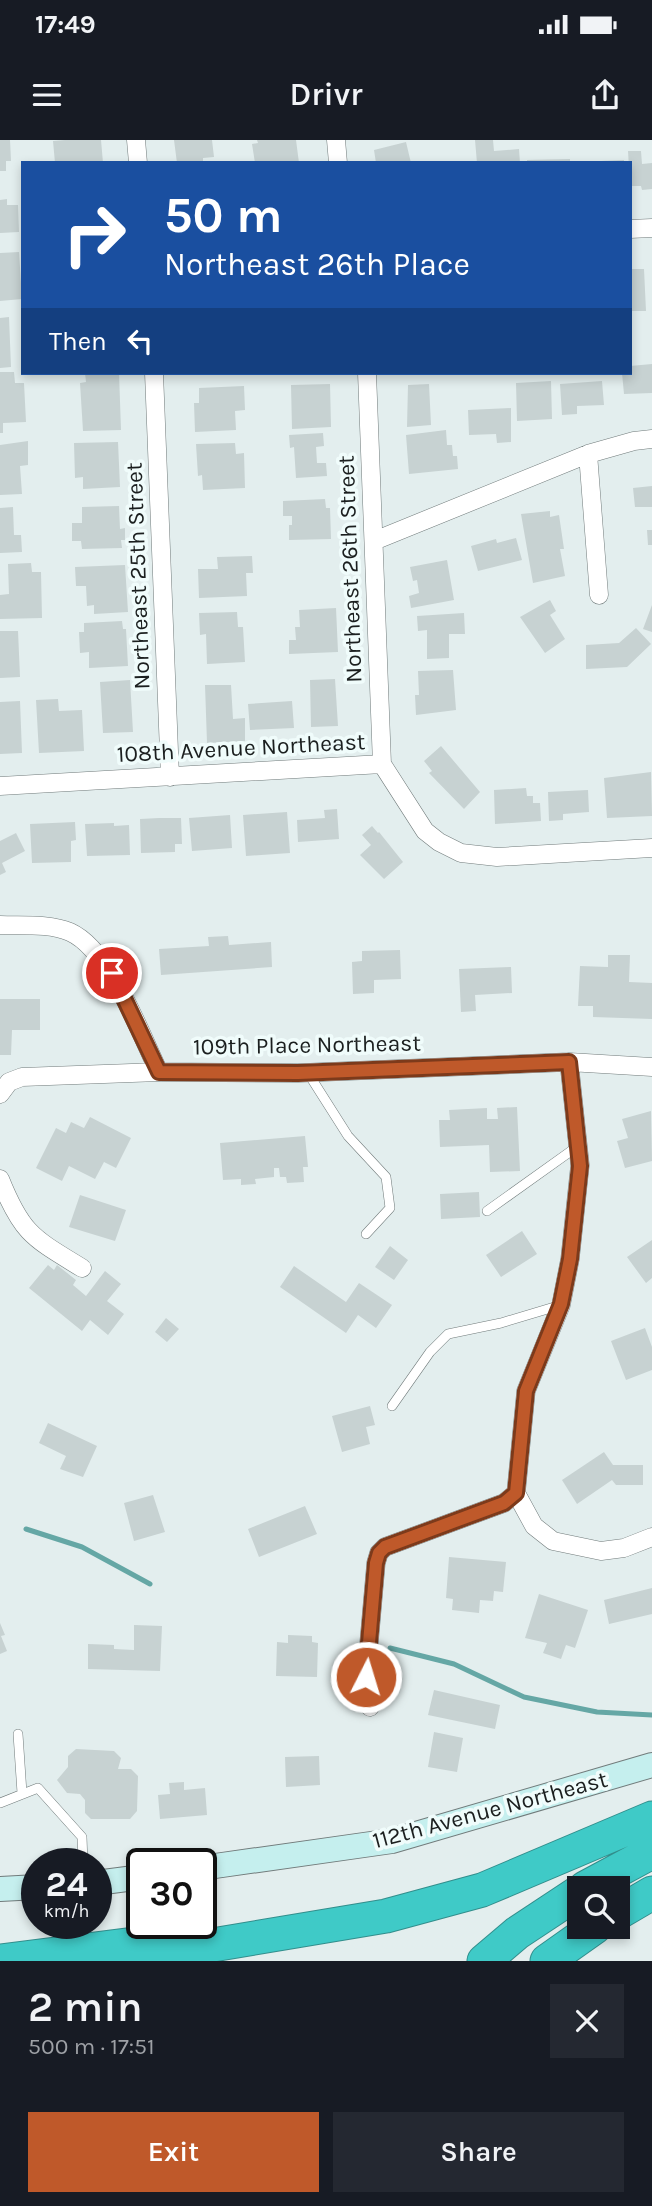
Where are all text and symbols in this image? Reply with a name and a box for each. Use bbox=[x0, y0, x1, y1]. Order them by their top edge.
text: 17:49 bbox=[35, 9, 96, 40]
icon: menu bbox=[28, 76, 66, 114]
text: Drivr bbox=[289, 76, 363, 113]
icon: share bbox=[586, 76, 624, 114]
text: 50 m bbox=[164, 187, 282, 244]
icon: right bbox=[49, 189, 140, 280]
text: Northeast 26th Place bbox=[164, 246, 470, 283]
icon: left bbox=[121, 322, 159, 360]
text: Then bbox=[49, 326, 107, 357]
street label: Northeast 26th Street bbox=[333, 455, 367, 683]
street label: Northeast 25th Street bbox=[121, 462, 155, 690]
street label: 108th Avenue Northeast bbox=[116, 728, 366, 768]
pin bbox=[82, 943, 142, 1003]
icon: arrive bbox=[93, 954, 131, 992]
street label: 109th Place Northeast bbox=[193, 1030, 422, 1060]
position arrow bbox=[329, 1640, 403, 1714]
street label: 112th Avenue Northeast bbox=[370, 1766, 611, 1854]
speed limit sign: 30 bbox=[126, 1848, 217, 1939]
text: 24 bbox=[46, 1864, 88, 1905]
map controls bbox=[567, 1876, 630, 1939]
button: search bbox=[567, 1876, 630, 1939]
text: km/h bbox=[44, 1900, 89, 1922]
text: 2 min bbox=[28, 1982, 143, 2032]
button: close bbox=[550, 1984, 624, 2058]
text: 500 m · 17:51 bbox=[28, 2033, 155, 2060]
button: Exit bbox=[28, 2112, 319, 2192]
button: Share bbox=[333, 2112, 624, 2192]

